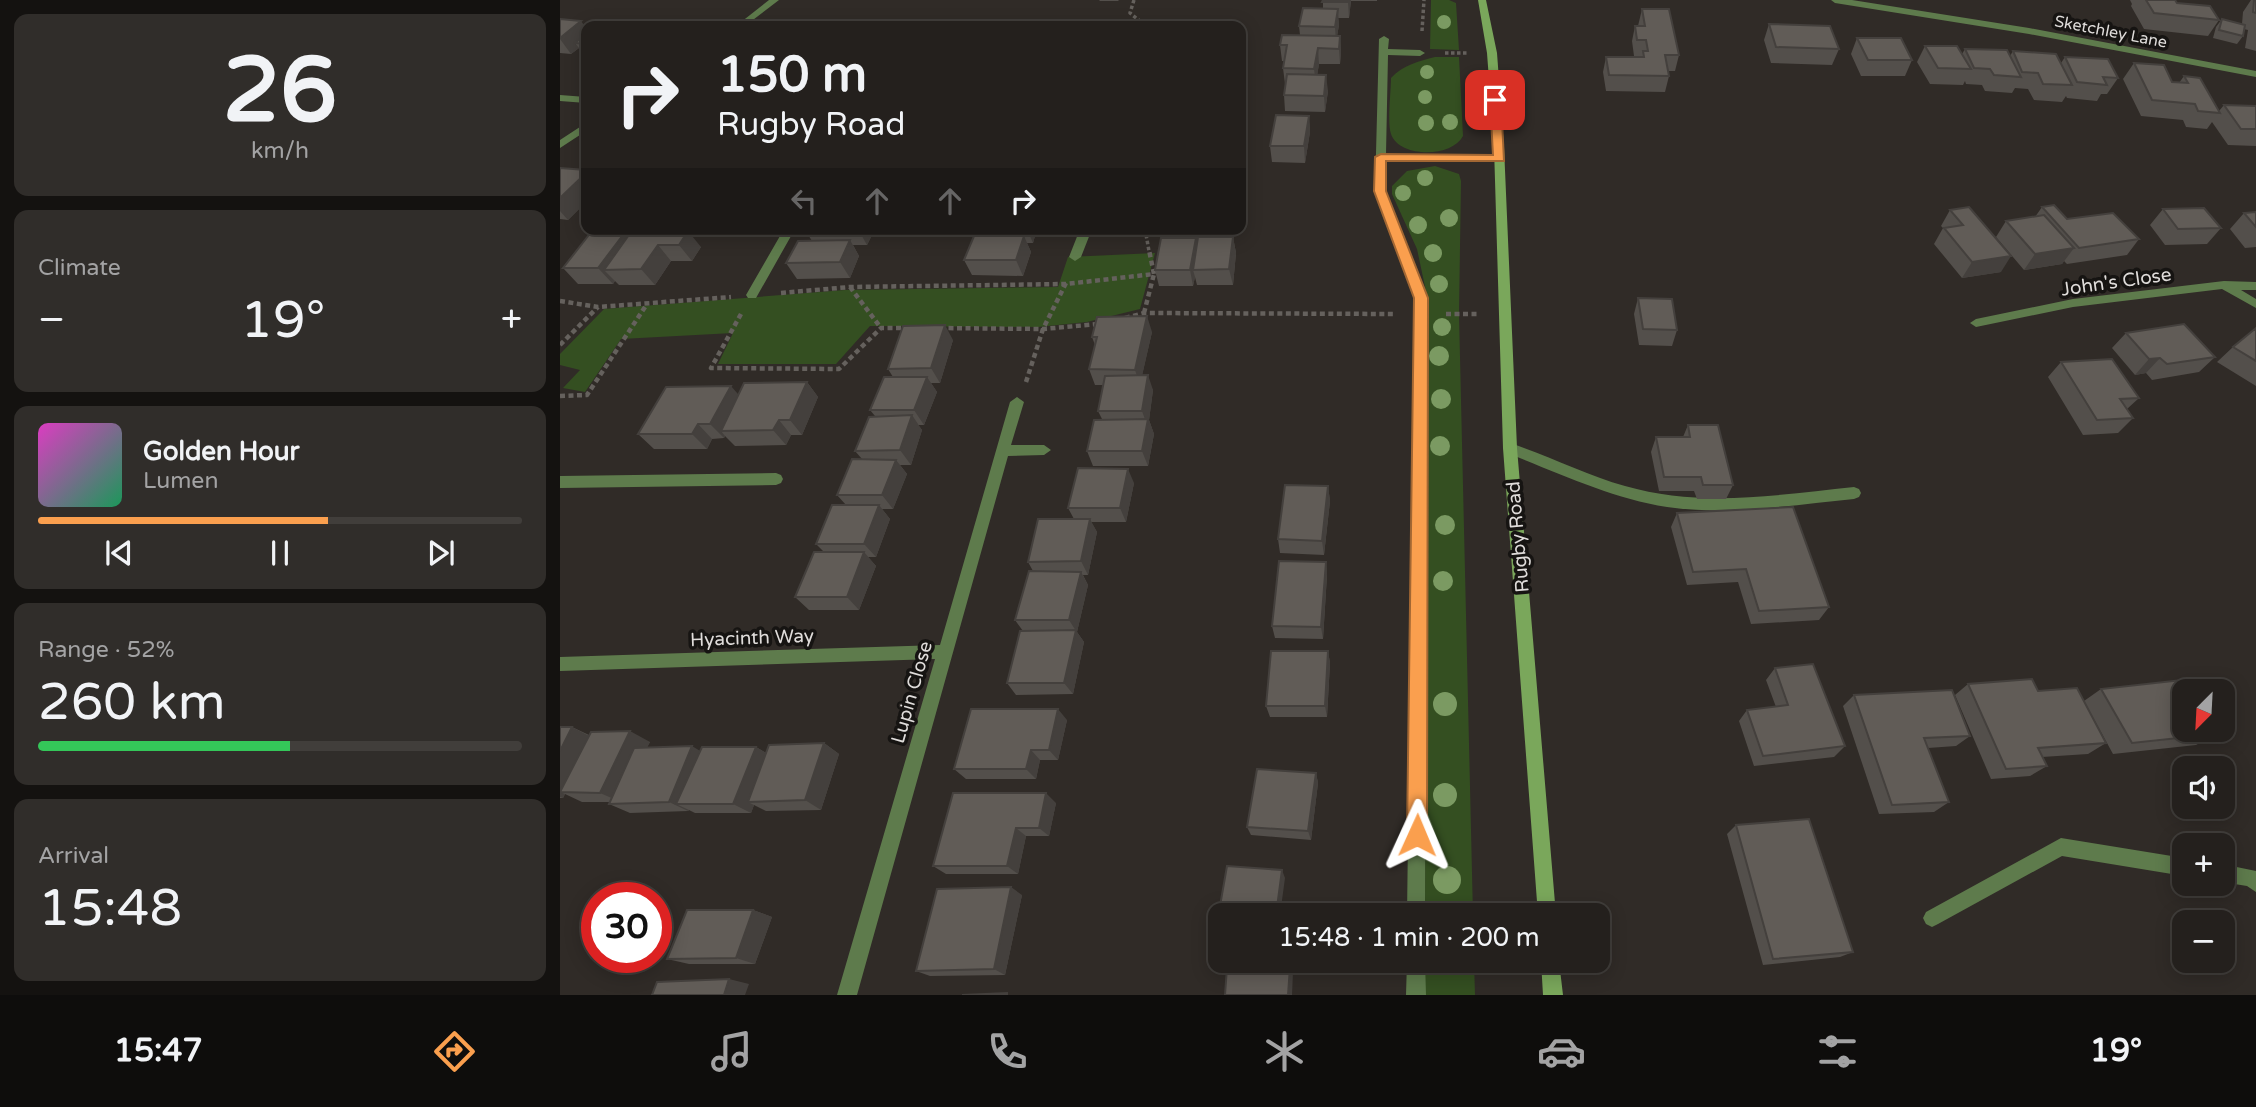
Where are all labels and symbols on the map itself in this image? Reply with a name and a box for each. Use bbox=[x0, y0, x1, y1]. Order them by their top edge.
street label: Sketchley Lane bbox=[2053, 11, 2169, 53]
pin bbox=[1465, 70, 1525, 130]
street label: John's Close bbox=[2060, 263, 2173, 301]
street label: Rugby Road bbox=[1502, 480, 1534, 594]
street label: Hyacinth Way bbox=[690, 625, 814, 651]
street label: Lupin Close bbox=[887, 639, 937, 746]
north arrow bbox=[2172, 679, 2235, 742]
position arrow bbox=[1380, 798, 1454, 872]
speed limit sign: 30 bbox=[581, 882, 672, 973]

